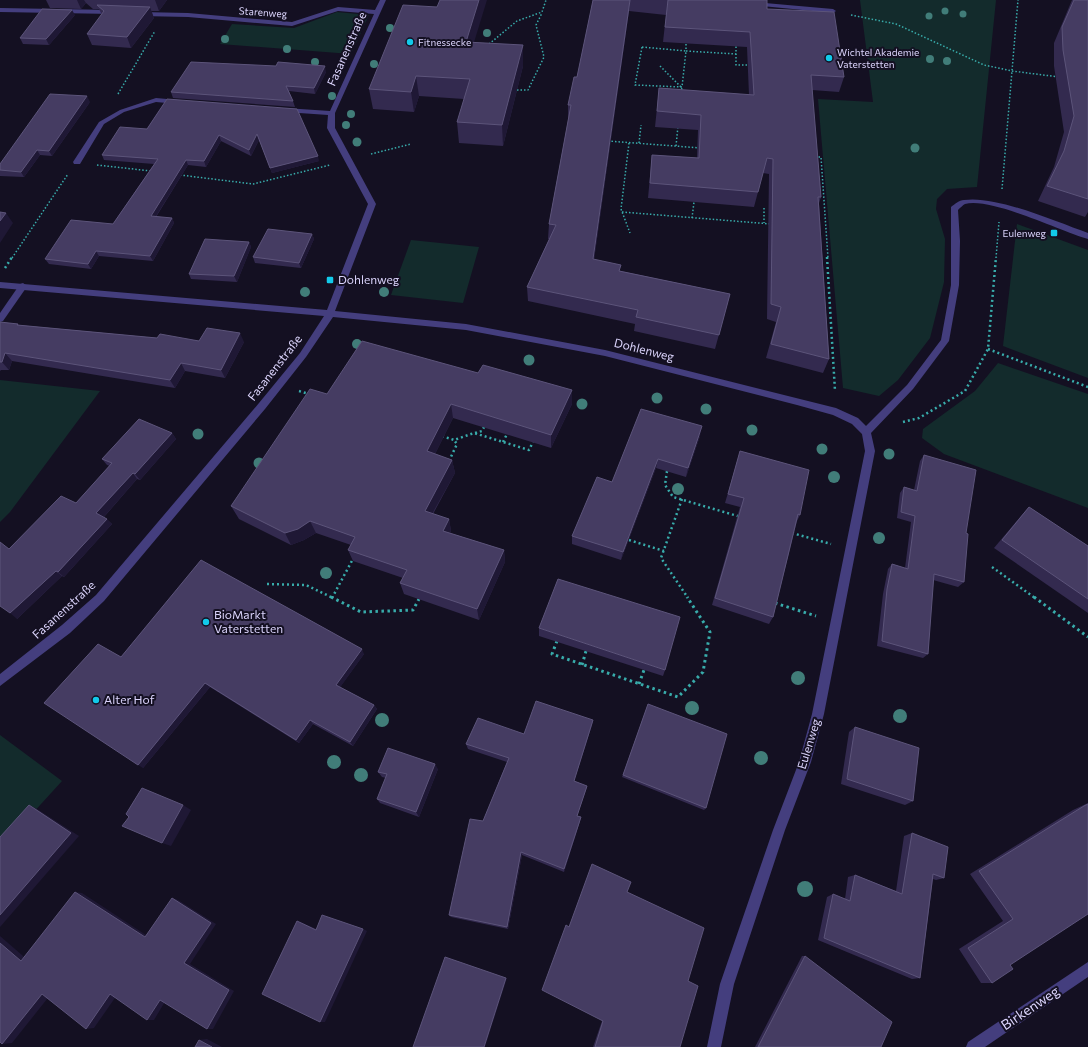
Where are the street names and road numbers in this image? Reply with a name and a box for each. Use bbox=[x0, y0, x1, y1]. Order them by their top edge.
street label: Starenweg bbox=[238, 4, 288, 20]
street label: Fasanenstraße bbox=[323, 9, 369, 88]
street label: Fasanenstraße bbox=[244, 332, 304, 403]
street label: Dohlenweg bbox=[613, 335, 676, 363]
street label: Fasanenstraße bbox=[29, 577, 98, 641]
street label: Eulenweg bbox=[794, 716, 823, 771]
street label: Birkenweg bbox=[997, 982, 1062, 1033]

